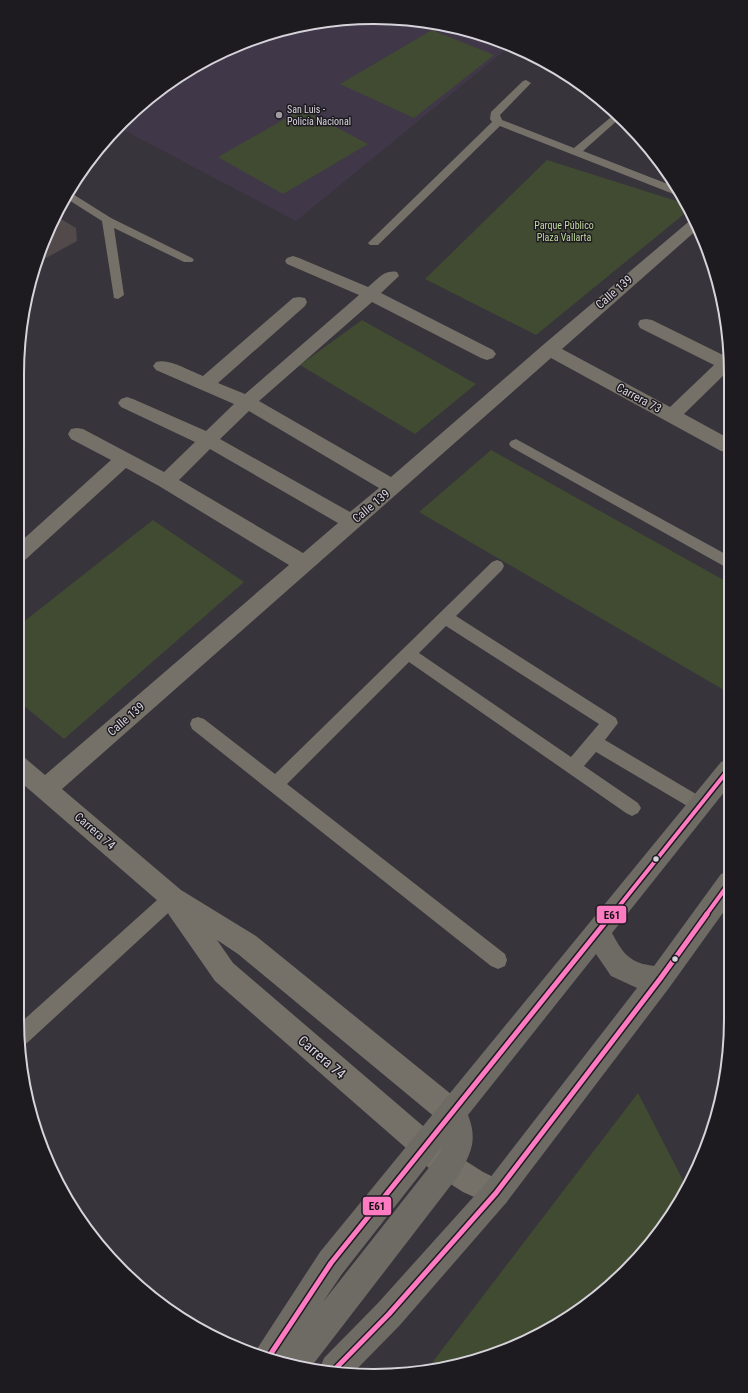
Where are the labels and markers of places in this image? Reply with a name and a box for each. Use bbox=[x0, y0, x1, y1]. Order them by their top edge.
place label: San Luis - Policía Nacional bbox=[287, 104, 351, 127]
marker: San Luis - Policía Nacional bbox=[274, 110, 284, 120]
unlabelled marker bbox=[651, 854, 661, 864]
unlabelled marker bbox=[670, 954, 680, 964]

